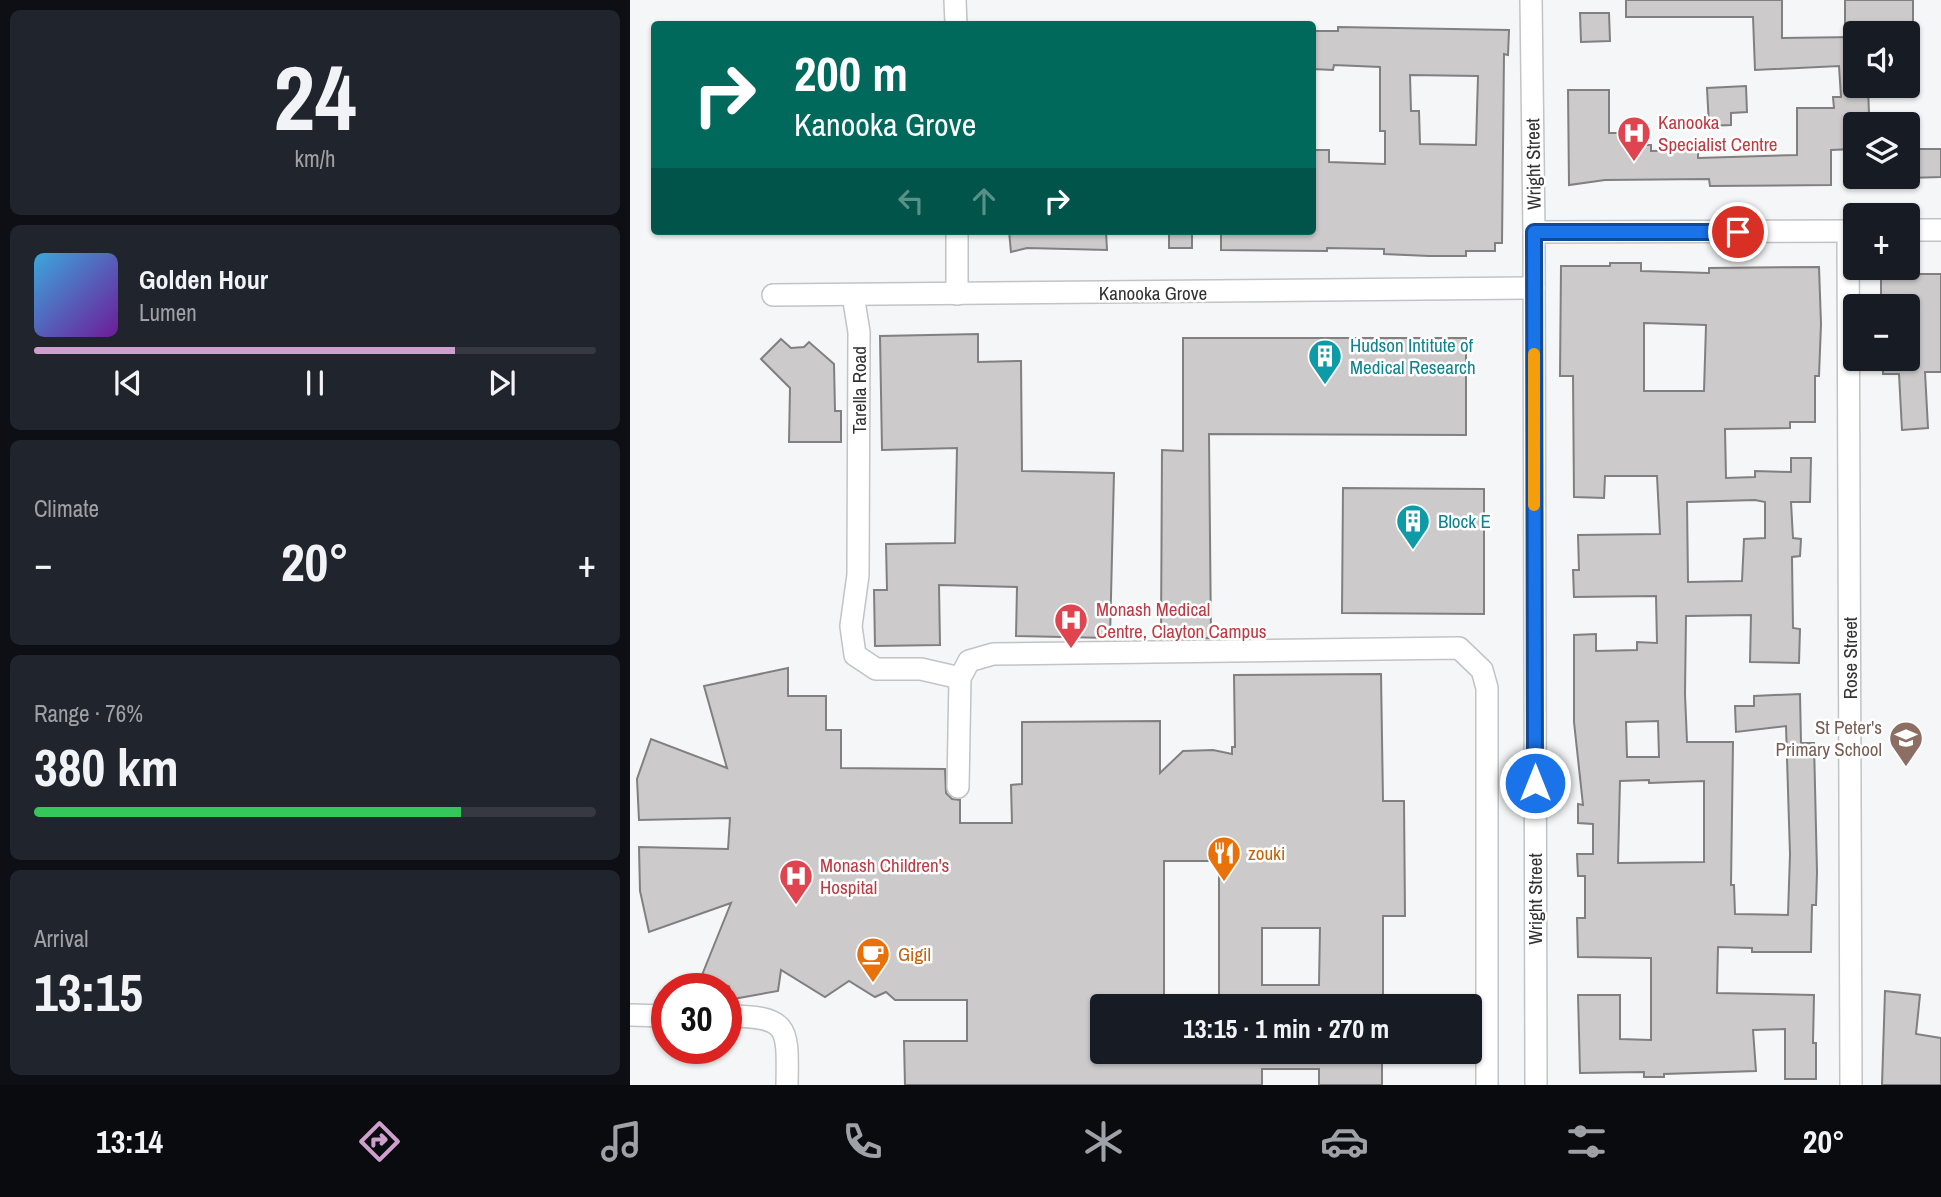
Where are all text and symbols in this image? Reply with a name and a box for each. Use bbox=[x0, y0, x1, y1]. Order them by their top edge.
map controls bbox=[1843, 21, 1920, 371]
button: sound bbox=[1843, 21, 1920, 98]
text: 24 bbox=[274, 36, 357, 158]
text: 200 m bbox=[794, 40, 908, 106]
icon: right bbox=[679, 49, 770, 140]
text: Kanooka Grove bbox=[794, 103, 976, 146]
place label: Kanooka Specialist Centre bbox=[1658, 109, 1778, 157]
button: layers bbox=[1843, 112, 1920, 189]
hospital icon: Kanooka Specialist Centre bbox=[1615, 114, 1653, 163]
street label: Wright Street bbox=[1519, 117, 1547, 210]
text: km/h bbox=[295, 143, 335, 174]
icon: left bbox=[892, 182, 930, 220]
icon: ahead bbox=[965, 182, 1003, 220]
icon: right bbox=[1038, 182, 1076, 220]
pin bbox=[1708, 202, 1768, 262]
button: + bbox=[1843, 203, 1920, 280]
icon: arrive bbox=[1719, 213, 1757, 251]
text: Golden Hour bbox=[139, 262, 268, 297]
street label: Kanooka Grove bbox=[1099, 280, 1207, 306]
button: − bbox=[1843, 294, 1920, 371]
text: Lumen bbox=[139, 297, 197, 328]
place label: Hudson Intitute of Medical Research bbox=[1350, 332, 1476, 380]
building icon: Hudson Intitute of Medical Research bbox=[1306, 337, 1344, 386]
street label: Tarella Road bbox=[846, 346, 872, 434]
icon: previous bbox=[109, 364, 147, 402]
icon: pause bbox=[296, 364, 334, 402]
icon: next bbox=[483, 364, 521, 402]
text: Climate bbox=[34, 493, 99, 524]
building icon: Block E bbox=[1394, 502, 1432, 551]
place label: Block E bbox=[1438, 508, 1491, 534]
text: 20° bbox=[281, 527, 349, 597]
text: − bbox=[34, 538, 52, 589]
text: + bbox=[578, 538, 596, 589]
place label: Monash Medical Centre, Clayton Campus bbox=[1096, 596, 1267, 644]
hospital icon: Monash Medical Centre, Clayton Campus bbox=[1052, 601, 1090, 650]
street label: Rose Street bbox=[1837, 616, 1863, 699]
text: Range · 76% bbox=[34, 698, 143, 729]
place label: St Peter's Primary School bbox=[1776, 714, 1882, 762]
school or university icon: St Peter's Primary School bbox=[1887, 719, 1925, 768]
text: 380 km bbox=[34, 732, 179, 802]
position arrow bbox=[1498, 746, 1572, 820]
restaurant icon: zouki bbox=[1205, 834, 1243, 883]
place label: zouki bbox=[1248, 840, 1285, 866]
place label: Monash Children's Hospital bbox=[820, 852, 950, 900]
street label: Wright Street bbox=[1522, 853, 1548, 945]
hospital icon: Monash Children's Hospital bbox=[777, 857, 815, 906]
text: Arrival bbox=[34, 923, 89, 954]
cafe icon: Gigil bbox=[854, 935, 892, 984]
place label: Gigil bbox=[898, 941, 931, 967]
text: 13:15 bbox=[34, 957, 143, 1027]
speed limit sign: 30 bbox=[651, 973, 742, 1064]
text: 13:15 · 1 min · 270 m bbox=[1183, 1011, 1389, 1046]
icon: directions bbox=[355, 1117, 404, 1166]
icon: music bbox=[597, 1117, 646, 1166]
icon: phone bbox=[838, 1117, 887, 1166]
icon: climate bbox=[1079, 1117, 1128, 1166]
icon: car bbox=[1320, 1117, 1369, 1166]
icon: filters bbox=[1562, 1117, 1611, 1166]
text: 13:14 bbox=[96, 1120, 163, 1163]
text: 20° bbox=[1803, 1120, 1845, 1163]

